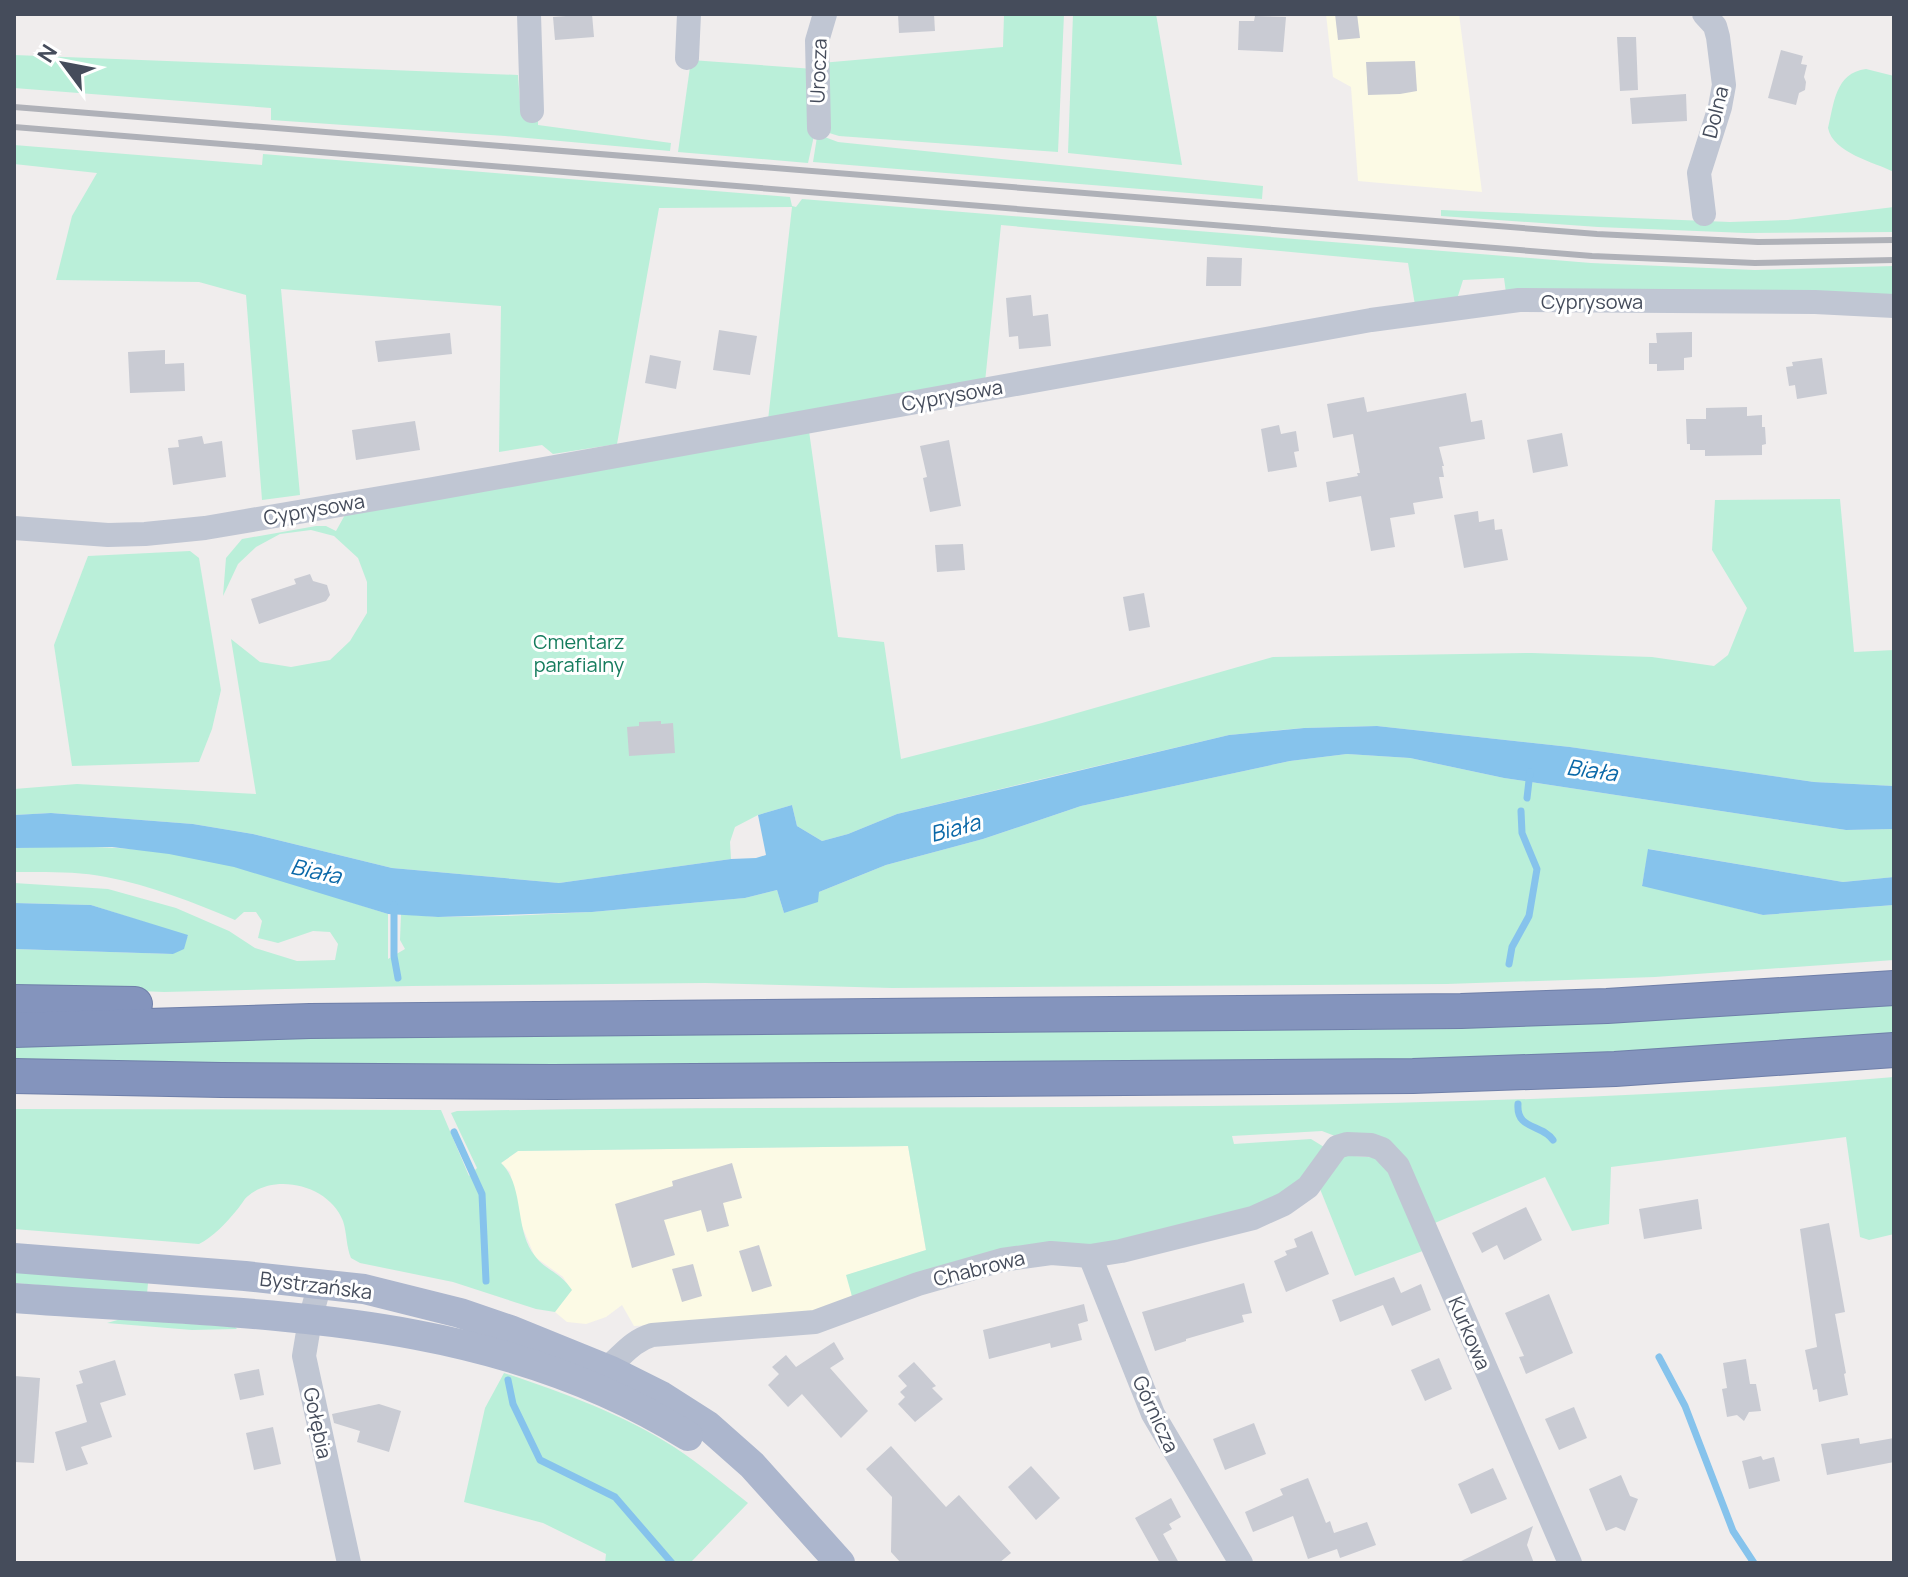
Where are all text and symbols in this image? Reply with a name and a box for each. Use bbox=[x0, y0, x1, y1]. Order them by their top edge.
north arrow bbox=[24, 24, 104, 104]
street label: Urocza bbox=[803, 38, 833, 104]
text: N bbox=[30, 39, 64, 68]
street label: Dolna bbox=[1695, 83, 1735, 141]
street label: Cyprysowa bbox=[1541, 288, 1643, 315]
street label: Cyprysowa bbox=[899, 373, 1005, 417]
street label: Cyprysowa bbox=[261, 487, 367, 531]
park label: Cmentarz parafialny bbox=[533, 628, 625, 678]
water label: Biała bbox=[1565, 752, 1621, 789]
water label: Biała bbox=[927, 806, 985, 849]
water label: Biała bbox=[288, 851, 346, 891]
street label: Chabrowa bbox=[930, 1244, 1028, 1292]
street label: Bystrzańska bbox=[258, 1265, 374, 1305]
street label: Kurkowa bbox=[1442, 1292, 1498, 1374]
street label: Górnicza bbox=[1126, 1371, 1186, 1457]
street label: Gołębia bbox=[297, 1385, 339, 1461]

